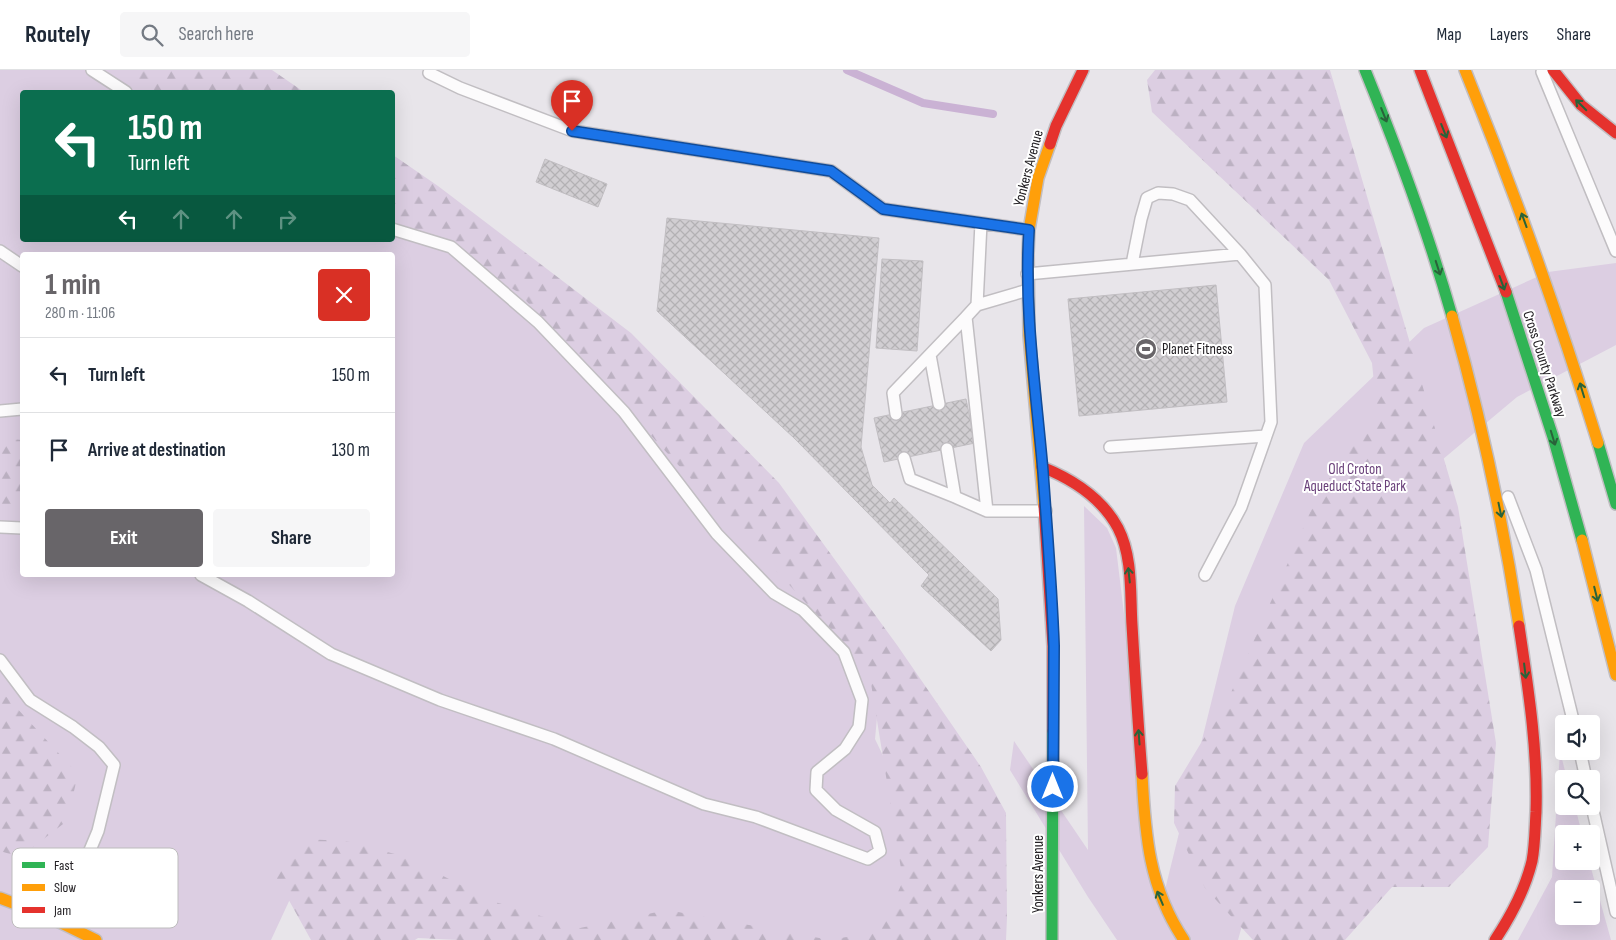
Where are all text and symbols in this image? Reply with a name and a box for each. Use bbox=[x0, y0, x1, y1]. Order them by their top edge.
search box bbox=[120, 12, 470, 57]
text: Routely bbox=[25, 20, 90, 49]
icon: search bbox=[138, 21, 166, 49]
text: Search here bbox=[178, 23, 254, 46]
text: Map bbox=[1437, 24, 1462, 45]
text: Layers bbox=[1490, 24, 1529, 45]
text: Share bbox=[1557, 24, 1591, 45]
pin bbox=[551, 80, 593, 131]
icon: arrive bbox=[558, 87, 586, 115]
one-way arrow bbox=[1575, 99, 1587, 111]
text: 150 m bbox=[128, 107, 202, 150]
one-way arrow bbox=[1380, 107, 1389, 122]
icon: left bbox=[45, 110, 110, 175]
one-way arrow bbox=[1441, 124, 1450, 139]
street label: Yonkers Avenue bbox=[1009, 128, 1048, 208]
text: Turn left bbox=[128, 150, 190, 177]
icon: left bbox=[114, 205, 142, 233]
icon: ahead bbox=[167, 205, 195, 233]
icon: ahead bbox=[220, 205, 248, 233]
icon: right bbox=[273, 205, 301, 233]
one-way arrow bbox=[1519, 212, 1528, 228]
one-way arrow bbox=[1434, 260, 1444, 276]
text: 1 min bbox=[45, 267, 101, 303]
button: close bbox=[318, 269, 370, 321]
one-way arrow bbox=[1498, 275, 1507, 290]
text: 280 m · 11:06 bbox=[45, 304, 115, 323]
street label: Cross County Parkway bbox=[1518, 308, 1571, 420]
sports icon: Planet Fitness bbox=[1134, 337, 1158, 361]
place label: Planet Fitness bbox=[1162, 340, 1233, 359]
icon: left bbox=[45, 361, 73, 389]
text: Turn left bbox=[88, 364, 145, 387]
text: 150 m bbox=[332, 364, 370, 387]
one-way arrow bbox=[1577, 382, 1587, 398]
one-way arrow bbox=[1548, 429, 1558, 445]
icon: arrive bbox=[45, 436, 73, 464]
text: Arrive at destination bbox=[88, 439, 226, 462]
text: 130 m bbox=[332, 439, 370, 462]
park label: Old Croton Aqueduct State Park bbox=[1303, 460, 1406, 496]
one-way arrow bbox=[1495, 502, 1505, 518]
button: Exit bbox=[45, 509, 203, 567]
button: Share bbox=[213, 509, 370, 567]
one-way arrow bbox=[1124, 567, 1134, 583]
one-way arrow bbox=[1592, 586, 1602, 602]
one-way arrow bbox=[1520, 662, 1530, 678]
map controls bbox=[1555, 715, 1600, 925]
button: sound bbox=[1555, 715, 1600, 760]
one-way arrow bbox=[1135, 730, 1144, 746]
position arrow bbox=[1026, 760, 1078, 812]
button: search bbox=[1555, 770, 1600, 815]
button: + bbox=[1555, 825, 1600, 870]
street label: Yonkers Avenue bbox=[1029, 835, 1048, 913]
legend bbox=[12, 848, 178, 928]
text: Fast bbox=[54, 857, 74, 874]
text: Slow bbox=[54, 879, 76, 896]
button: − bbox=[1555, 880, 1600, 925]
one-way arrow bbox=[1155, 890, 1164, 905]
text: Jam bbox=[53, 902, 71, 919]

